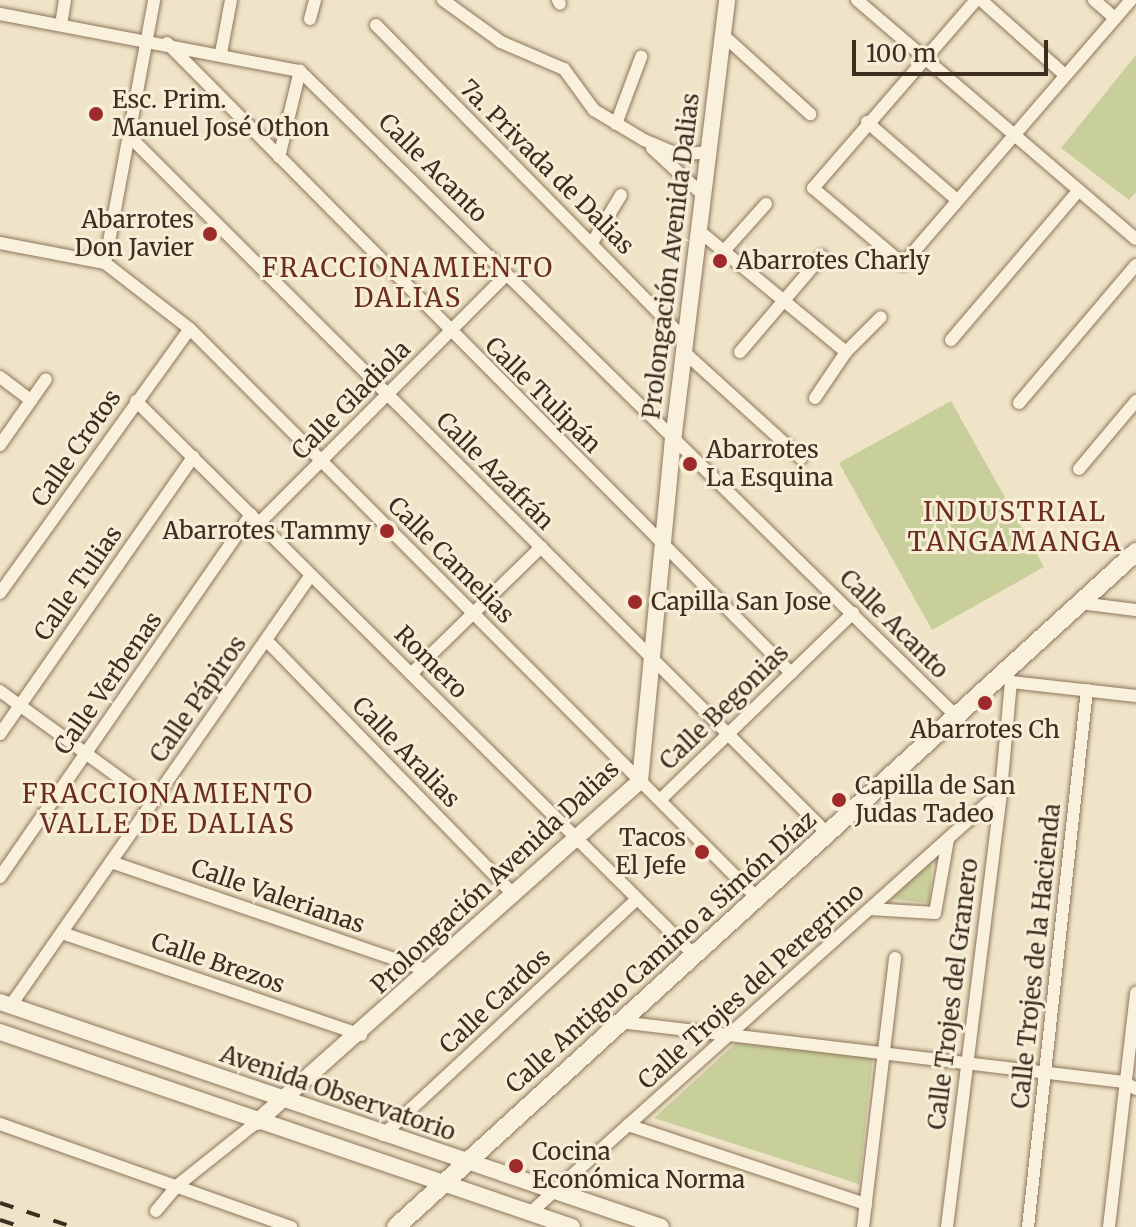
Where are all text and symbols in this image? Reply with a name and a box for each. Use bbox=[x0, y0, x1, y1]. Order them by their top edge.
scale bar bbox=[856, 24, 1052, 74]
text: 100 m bbox=[866, 38, 936, 69]
street label: 7a. Privada de Dalias bbox=[454, 74, 640, 260]
place label: Esc. Prim. Manuel José Othon bbox=[112, 86, 329, 142]
street label: Prolongación Avenida Dalias bbox=[637, 91, 705, 421]
marker: Esc. Prim. Manuel José Othon bbox=[87, 105, 105, 123]
street label: Calle Acanto bbox=[373, 108, 493, 228]
place label: Abarrotes Don Javier bbox=[74, 206, 194, 262]
marker: Abarrotes Don Javier bbox=[201, 225, 219, 243]
place label: Abarrotes Charly bbox=[736, 247, 930, 275]
district label: FRACCIONAMIENTO DALIAS bbox=[262, 252, 554, 314]
marker: Abarrotes Charly bbox=[711, 252, 729, 270]
street label: Calle Tulipán bbox=[479, 331, 607, 459]
street label: Calle Gladiola bbox=[286, 335, 416, 465]
street label: Calle Crotos bbox=[25, 384, 127, 512]
street label: Calle Azafrán bbox=[430, 406, 560, 536]
place label: Abarrotes La Esquina bbox=[706, 436, 833, 492]
marker: Abarrotes La Esquina bbox=[681, 455, 699, 473]
street label: Calle Camelias bbox=[382, 491, 520, 629]
district label: INDUSTRIAL TANGAMANGA bbox=[907, 496, 1123, 558]
place label: Abarrotes Tammy bbox=[163, 517, 371, 545]
street label: Calle Tulias bbox=[28, 520, 128, 646]
marker: Abarrotes Tammy bbox=[378, 522, 396, 540]
street label: Calle Acanto bbox=[834, 564, 954, 684]
place label: Capilla San Jose bbox=[651, 588, 831, 616]
marker: Capilla San Jose bbox=[626, 593, 644, 611]
street label: Calle Verbenas bbox=[48, 606, 168, 760]
street label: Romero bbox=[389, 620, 473, 704]
street label: Calle Pápiros bbox=[144, 630, 252, 768]
street label: Calle Begonias bbox=[654, 638, 794, 776]
street label: Calle Aralias bbox=[346, 691, 466, 813]
marker: Abarrotes Ch bbox=[976, 694, 994, 712]
place label: Abarrotes Ch bbox=[910, 716, 1060, 744]
street label: Prolongación Avenida Dalias bbox=[365, 755, 625, 999]
place label: Capilla de San Judas Tadeo bbox=[855, 772, 1016, 828]
district label: FRACCIONAMIENTO VALLE DE DALIAS bbox=[22, 778, 314, 840]
marker: Capilla de San Judas Tadeo bbox=[830, 791, 848, 809]
street label: Calle Trojes de la Hacienda bbox=[1006, 802, 1066, 1110]
street label: Calle Antiguo Camino a Simón Díaz bbox=[500, 805, 822, 1099]
place label: Tacos El Jefe bbox=[615, 824, 686, 880]
marker: Tacos El Jefe bbox=[693, 843, 711, 861]
street label: Calle Valerianas bbox=[187, 853, 369, 939]
street label: Calle Trojes del Granero bbox=[922, 857, 984, 1131]
street label: Calle Trojes del Peregrino bbox=[632, 877, 870, 1095]
street label: Calle Brezos bbox=[147, 927, 289, 999]
street label: Calle Cardos bbox=[434, 942, 556, 1060]
street label: Avenida Observatorio bbox=[217, 1039, 459, 1147]
place label: Cocina Económica Norma bbox=[532, 1138, 745, 1194]
marker: Cocina Económica Norma bbox=[507, 1157, 525, 1175]

